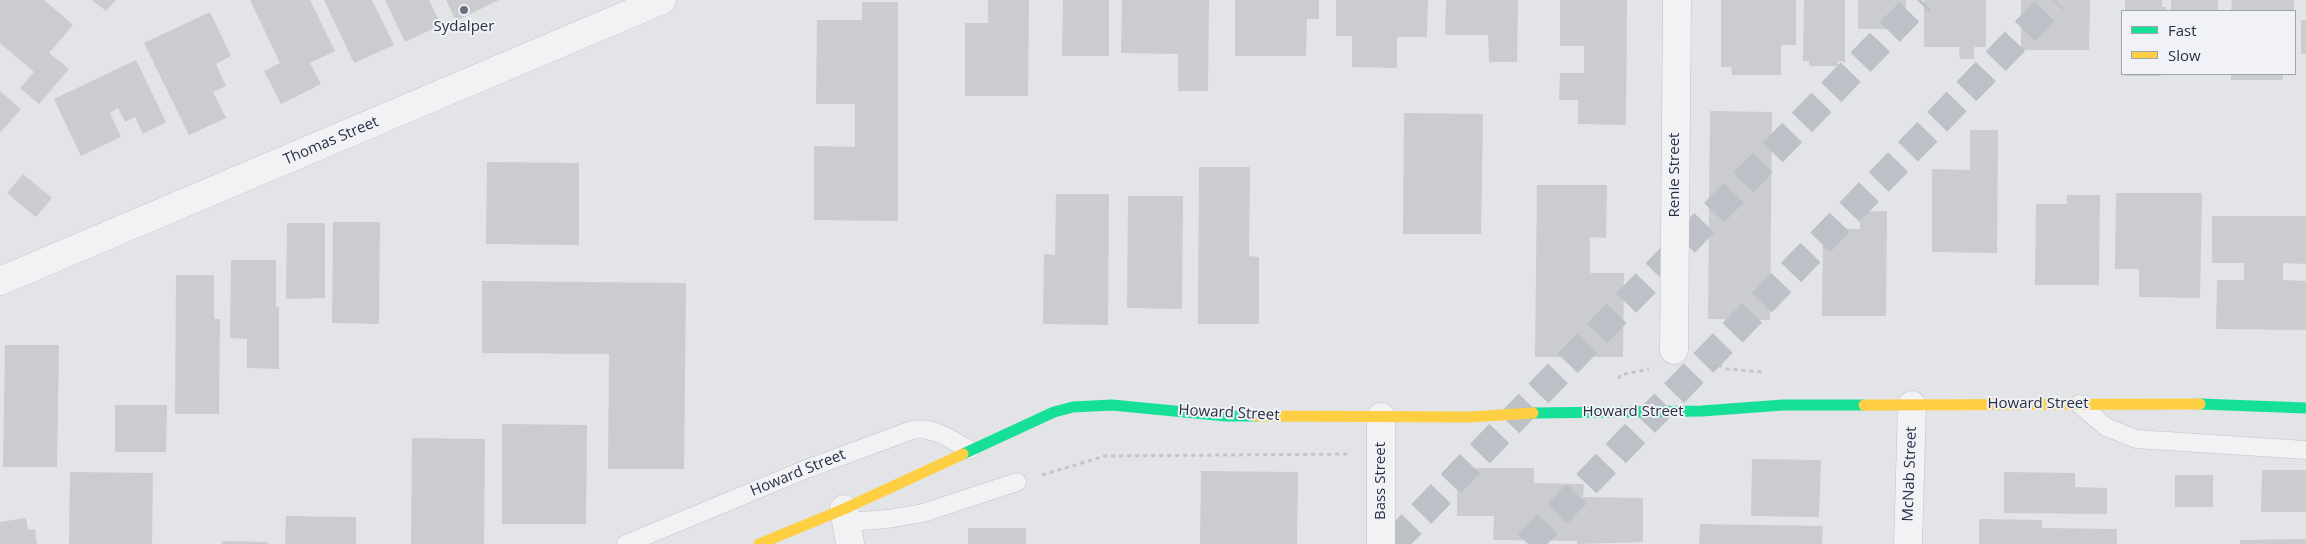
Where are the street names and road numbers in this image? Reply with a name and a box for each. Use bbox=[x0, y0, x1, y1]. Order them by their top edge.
street label: Thomas Street bbox=[281, 113, 381, 169]
street label: Renie Street bbox=[1666, 133, 1684, 217]
street label: Howard Street bbox=[1987, 395, 2089, 413]
street label: Howard Street bbox=[1178, 401, 1280, 425]
street label: Howard Street bbox=[1582, 403, 1684, 421]
street label: McNab Street bbox=[1899, 426, 1921, 522]
street label: Bass Street bbox=[1372, 442, 1390, 520]
street label: Howard Street bbox=[748, 446, 848, 500]

